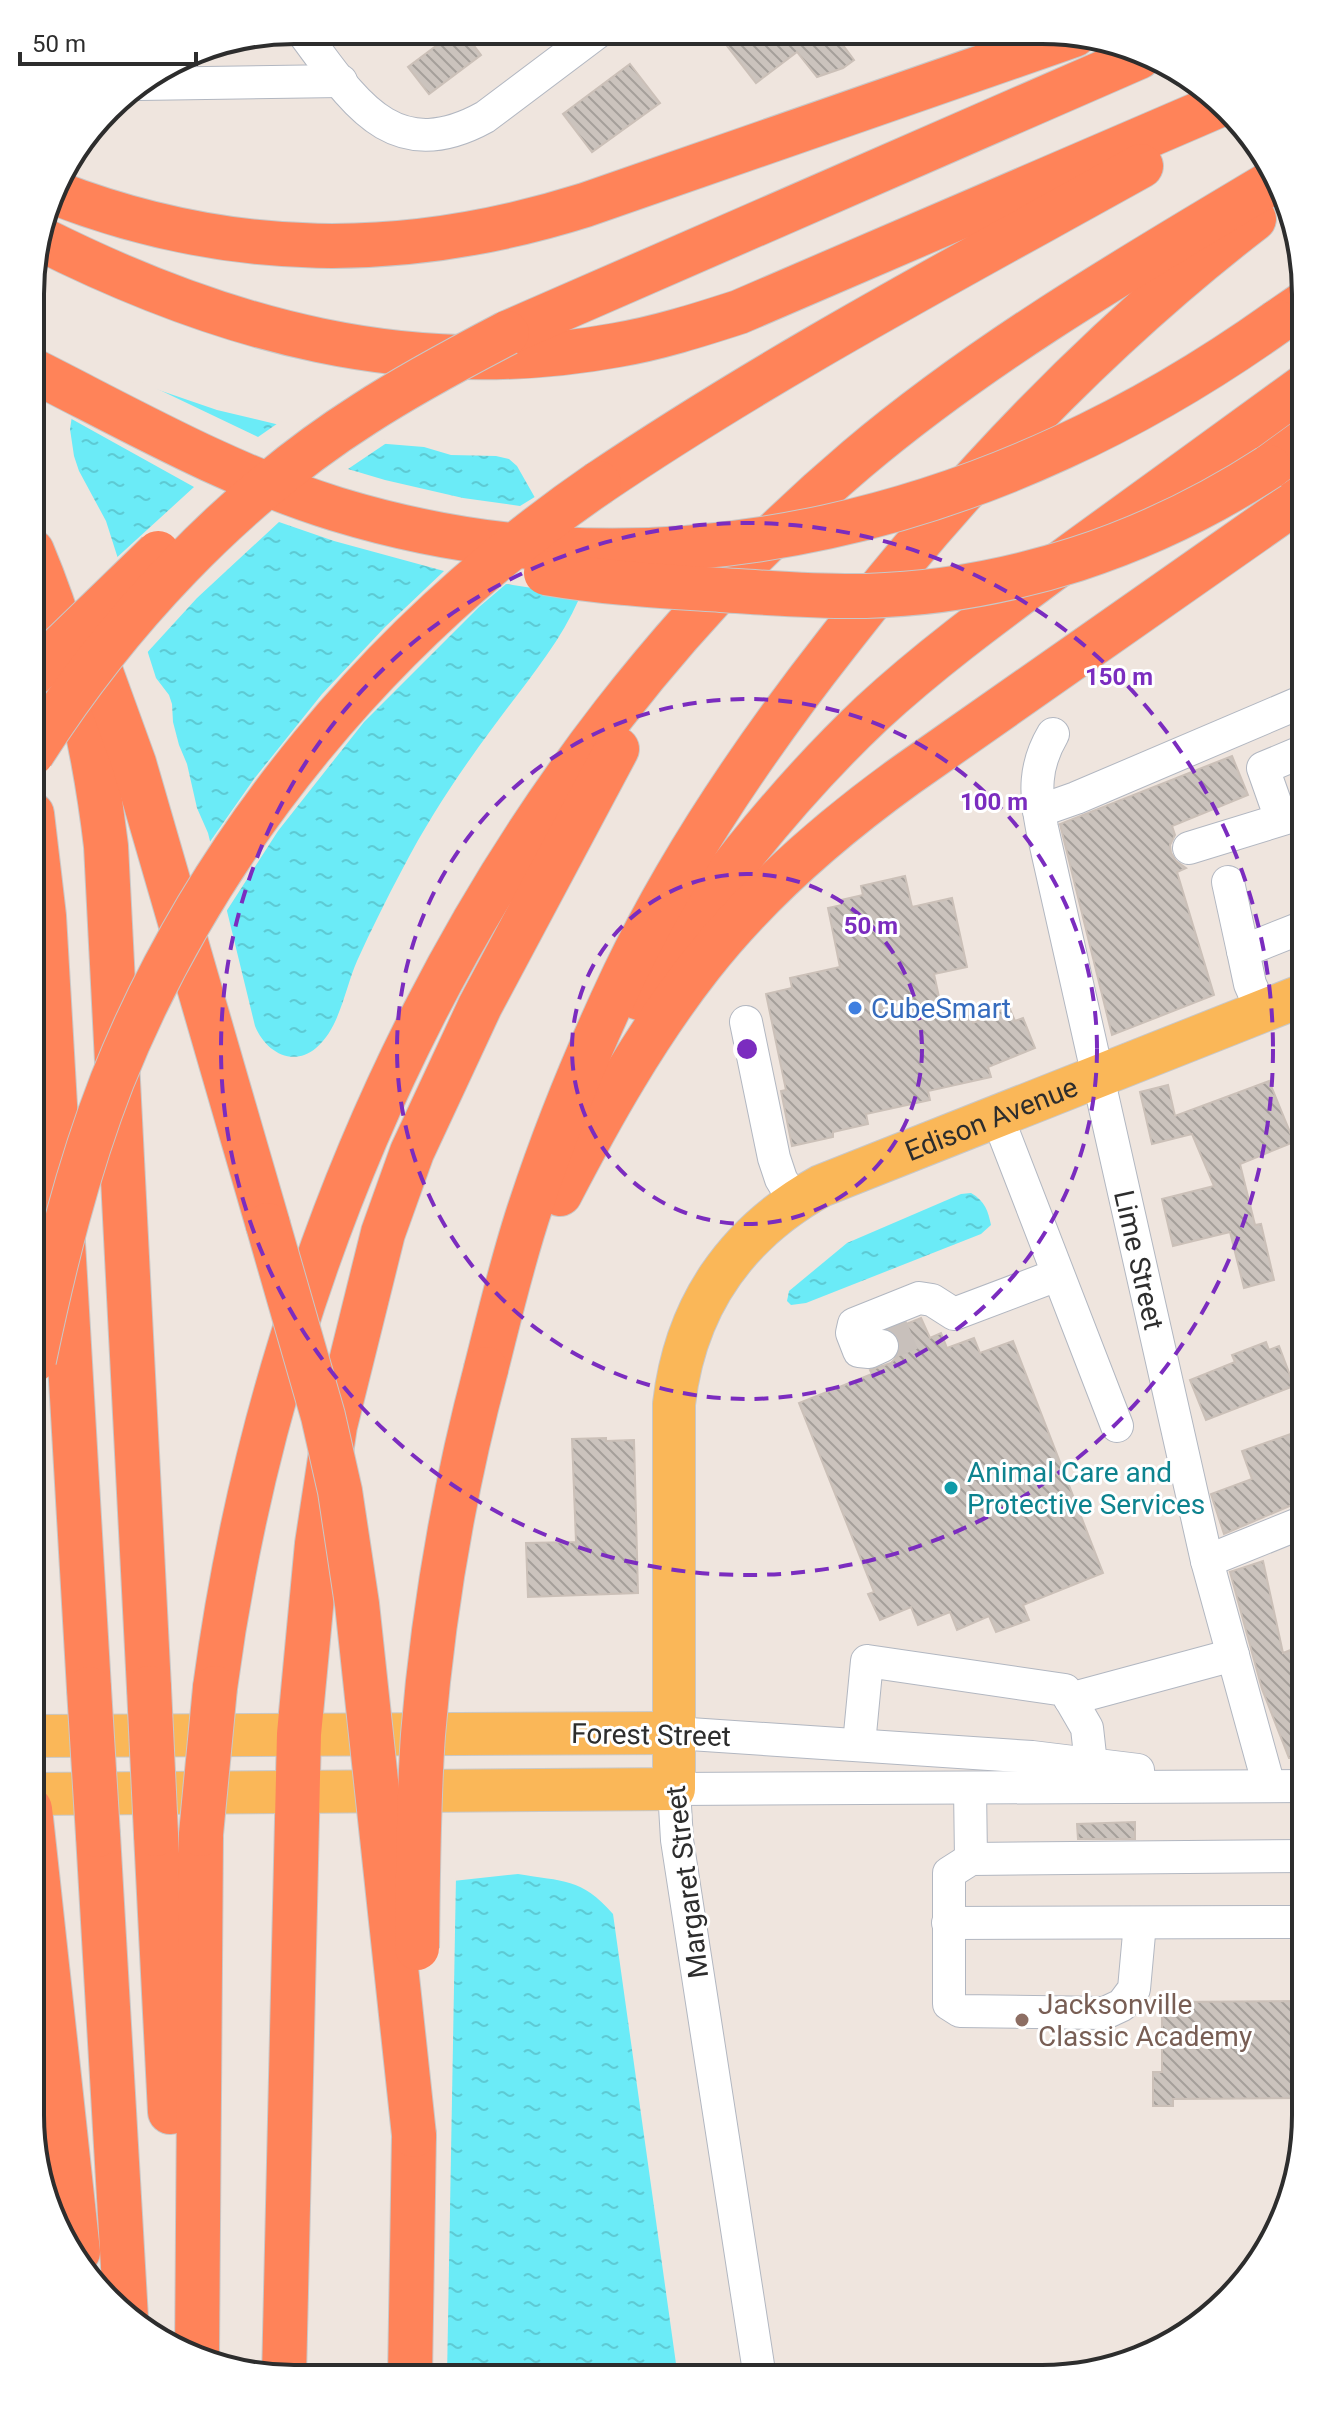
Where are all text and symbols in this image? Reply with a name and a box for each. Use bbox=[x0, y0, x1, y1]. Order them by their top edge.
scale bar bbox=[20, 16, 196, 66]
text: 50 m bbox=[32, 30, 86, 58]
text: 150 m bbox=[1085, 663, 1153, 691]
text: 100 m bbox=[960, 788, 1028, 816]
text: 50 m bbox=[844, 912, 898, 940]
place label: CubeSmart bbox=[871, 992, 1011, 1025]
marker: CubeSmart bbox=[846, 999, 864, 1017]
centre of rings bbox=[733, 1035, 761, 1063]
street label: Edison Avenue bbox=[900, 1070, 1082, 1168]
street label: Lime Street bbox=[1108, 1187, 1171, 1333]
place label: Animal Care and Protective Services bbox=[967, 1456, 1205, 1521]
marker: Animal Care and Protective Services bbox=[942, 1479, 960, 1497]
street label: Forest Street bbox=[571, 1717, 731, 1753]
street label: Margaret Street bbox=[659, 1784, 715, 1980]
place label: Jacksonville Classic Academy bbox=[1038, 1988, 1252, 2053]
marker: Jacksonville Classic Academy bbox=[1013, 2011, 1031, 2029]

